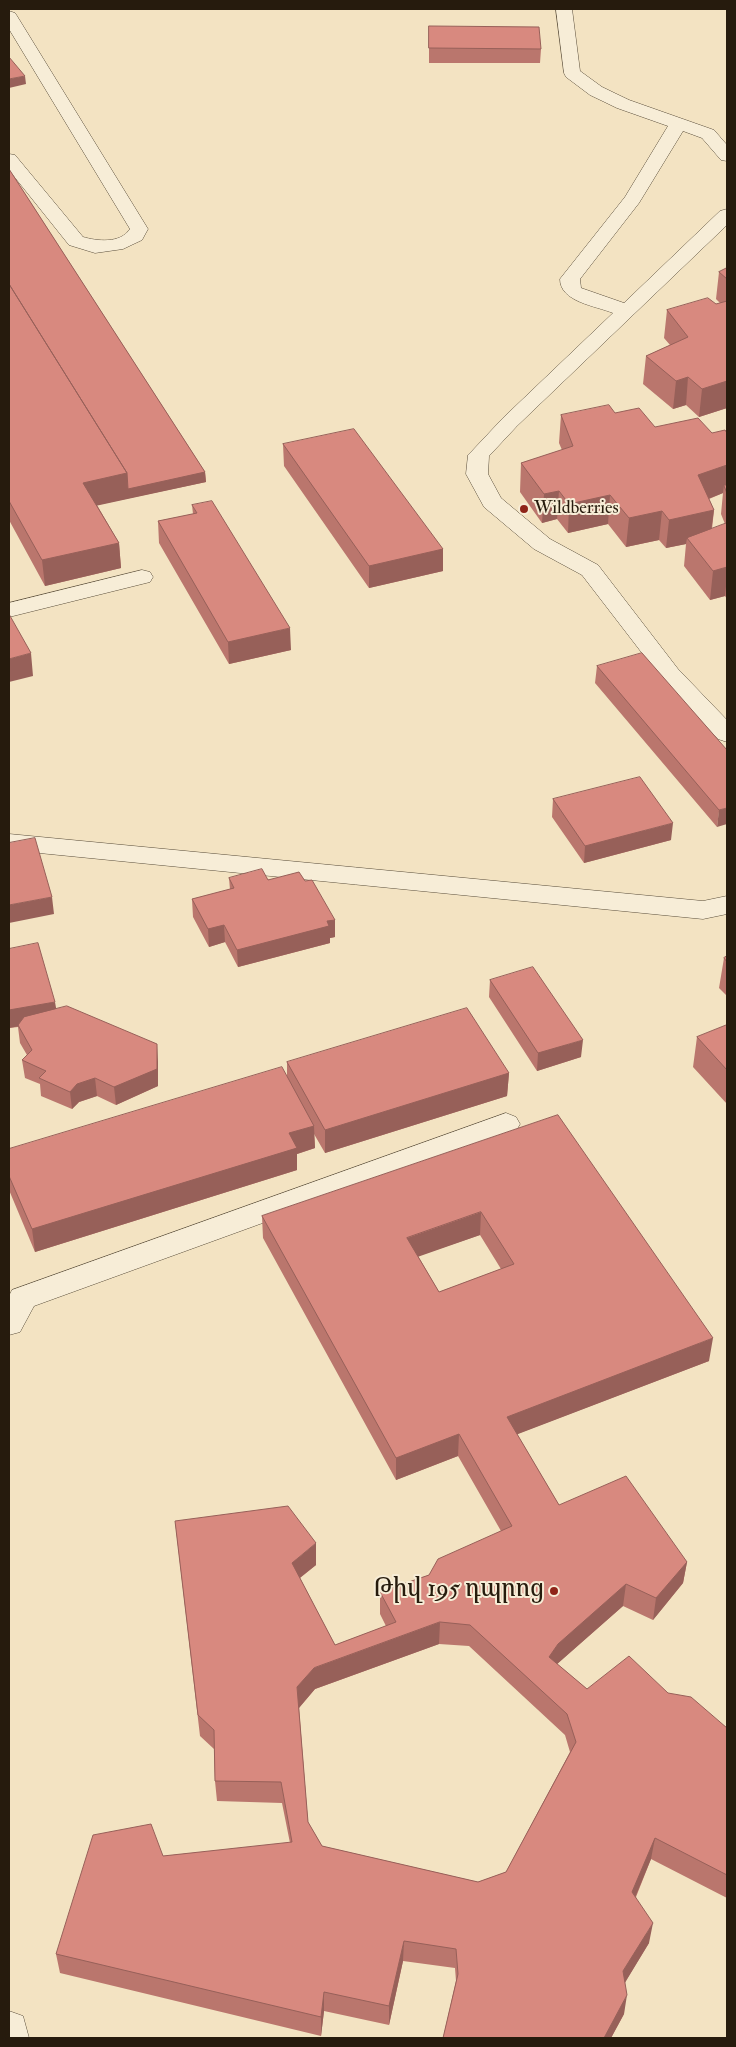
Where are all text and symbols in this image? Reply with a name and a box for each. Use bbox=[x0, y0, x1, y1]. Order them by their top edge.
place label: Wildberries bbox=[534, 498, 619, 520]
marker: Wildberries bbox=[518, 503, 530, 515]
place label: Թիվ 195 դպրոց bbox=[373, 1576, 544, 1606]
marker: Թիվ 195 դպրոց bbox=[548, 1585, 560, 1597]

